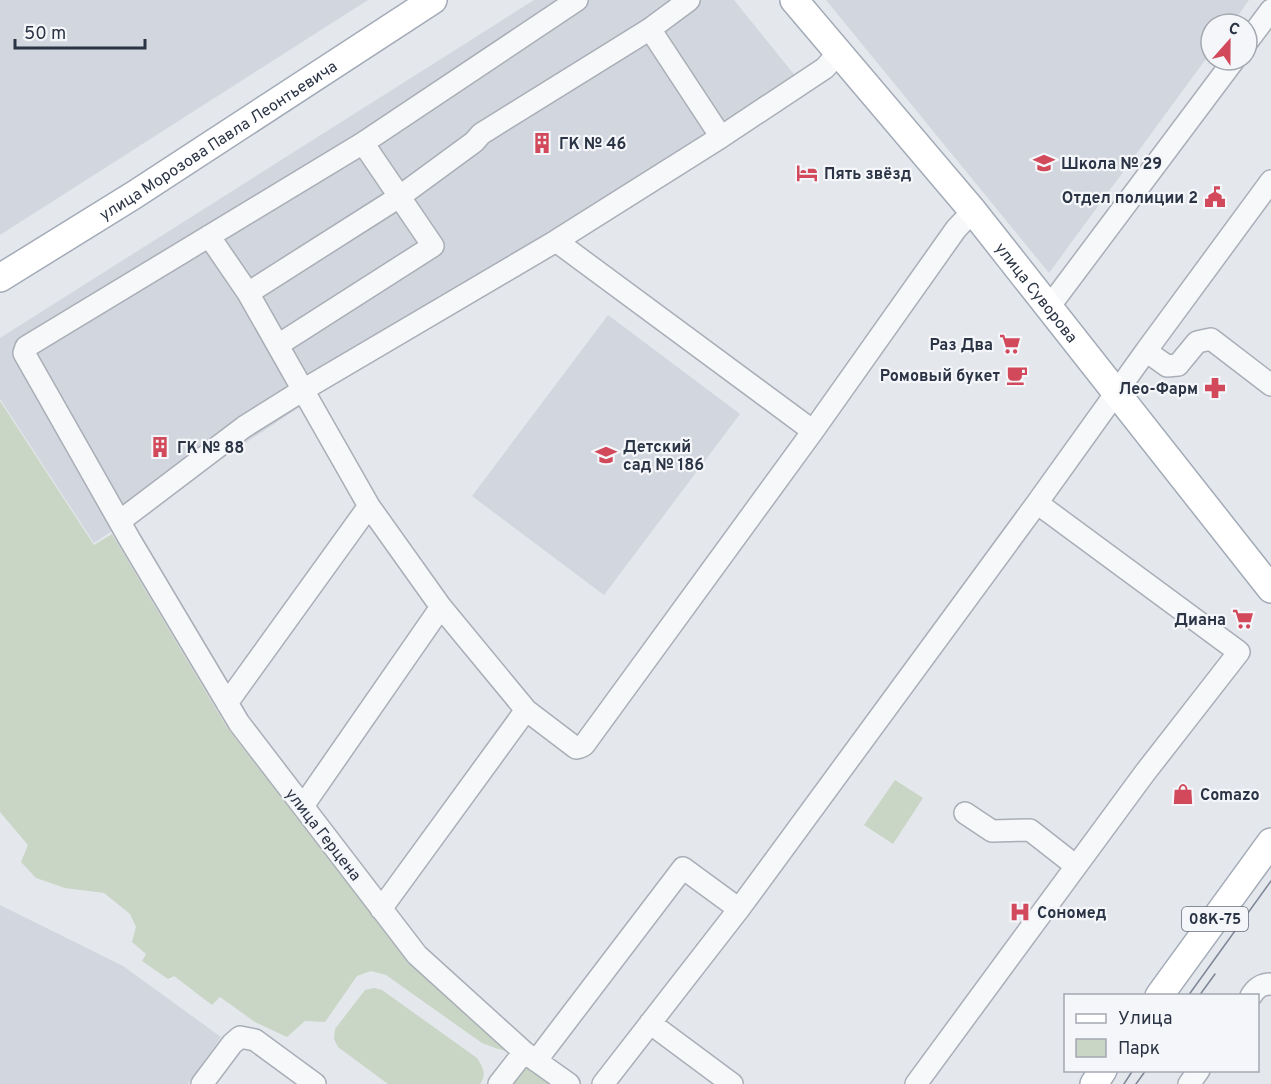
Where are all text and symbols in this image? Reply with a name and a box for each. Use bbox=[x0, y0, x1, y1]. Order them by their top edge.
scale bar bbox=[15, 12, 146, 50]
north arrow bbox=[1199, 12, 1259, 72]
text: С bbox=[1225, 19, 1242, 41]
text: 50 m bbox=[24, 23, 66, 46]
street label: улица Морозова Павла Леонтьевича bbox=[96, 57, 342, 226]
building icon: ГК № 46 bbox=[530, 131, 554, 155]
place label: ГК № 46 bbox=[559, 135, 626, 155]
school or university icon: Школа № 29 bbox=[1032, 151, 1056, 175]
place label: Школа № 29 bbox=[1061, 155, 1162, 175]
hotel icon: Пять звёзд bbox=[795, 161, 819, 185]
place label: Пять звёзд bbox=[824, 165, 912, 185]
public building icon: Отдел полиции 2 bbox=[1203, 185, 1227, 209]
place label: Отдел полиции 2 bbox=[1062, 189, 1198, 209]
street label: улица Суворова bbox=[990, 239, 1081, 348]
supermarket icon: Раз Два bbox=[998, 332, 1022, 356]
place label: Раз Два bbox=[930, 336, 993, 356]
cafe icon: Ромовый букет bbox=[1005, 363, 1029, 387]
place label: Ромовый букет bbox=[880, 367, 1000, 387]
pharmacy icon: Лео-Фарм bbox=[1203, 376, 1227, 400]
place label: Лео-Фарм bbox=[1119, 380, 1198, 400]
building icon: ГК № 88 bbox=[148, 435, 172, 459]
place label: Детский сад № 186 bbox=[623, 438, 704, 476]
place label: ГК № 88 bbox=[177, 439, 244, 459]
school or university icon: Детский сад № 186 bbox=[594, 443, 618, 467]
supermarket icon: Диана bbox=[1231, 607, 1255, 631]
place label: Диана bbox=[1174, 611, 1226, 631]
shop icon: Comazo bbox=[1171, 782, 1195, 806]
street label: улица Герцена bbox=[280, 785, 365, 885]
place label: Comazo bbox=[1200, 786, 1260, 806]
hospital icon: Сономед bbox=[1008, 900, 1032, 924]
place label: Сономед bbox=[1037, 904, 1107, 924]
road number: 08К-75 bbox=[1182, 907, 1248, 931]
legend bbox=[1064, 994, 1259, 1072]
text: Улица bbox=[1118, 1008, 1172, 1031]
text: Парк bbox=[1118, 1038, 1160, 1061]

